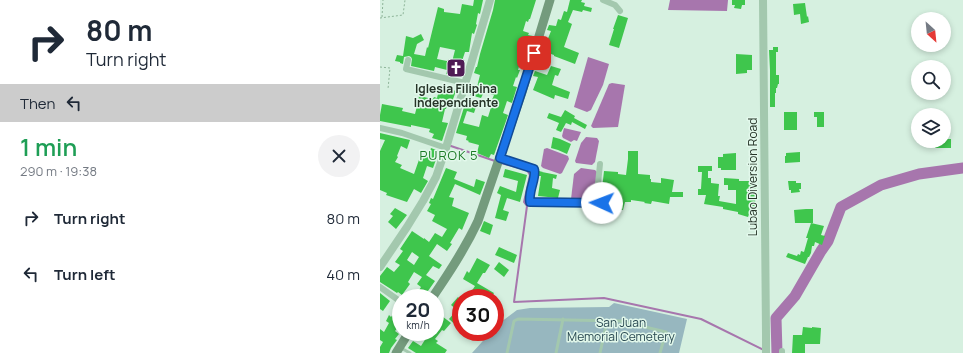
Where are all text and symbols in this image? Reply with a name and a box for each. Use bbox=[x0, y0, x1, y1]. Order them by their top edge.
text: 80 m bbox=[86, 11, 152, 49]
north arrow bbox=[911, 12, 951, 52]
map controls bbox=[911, 12, 951, 148]
icon: right bbox=[20, 16, 72, 68]
pin bbox=[517, 36, 551, 70]
icon: arrive bbox=[523, 42, 545, 64]
text: Turn right bbox=[86, 47, 167, 71]
church icon: Iglesia Filipina Independiente bbox=[445, 57, 467, 79]
button: search bbox=[911, 60, 951, 100]
place label: Iglesia Filipina Independiente bbox=[414, 80, 498, 111]
icon: left bbox=[63, 92, 85, 114]
text: Then bbox=[20, 93, 55, 114]
button: layers bbox=[911, 108, 951, 148]
street label: Lubao Diversion Road bbox=[744, 118, 761, 236]
text: 1 min bbox=[20, 130, 77, 163]
button: close bbox=[318, 135, 360, 177]
district label: PUROK 5 bbox=[419, 146, 479, 164]
text: 290 m · 19:38 bbox=[20, 162, 97, 180]
position arrow bbox=[581, 182, 623, 224]
icon: right bbox=[20, 207, 42, 229]
text: Turn right bbox=[54, 208, 125, 229]
text: 80 m bbox=[326, 208, 360, 229]
icon: left bbox=[20, 263, 42, 285]
text: Turn left bbox=[54, 264, 116, 285]
text: 40 m bbox=[326, 264, 360, 285]
speed limit sign: 30 bbox=[452, 289, 504, 341]
text: 20 bbox=[405, 296, 431, 323]
park label: San Juan Memorial Cemetery bbox=[567, 314, 676, 345]
text: km/h bbox=[406, 318, 430, 332]

